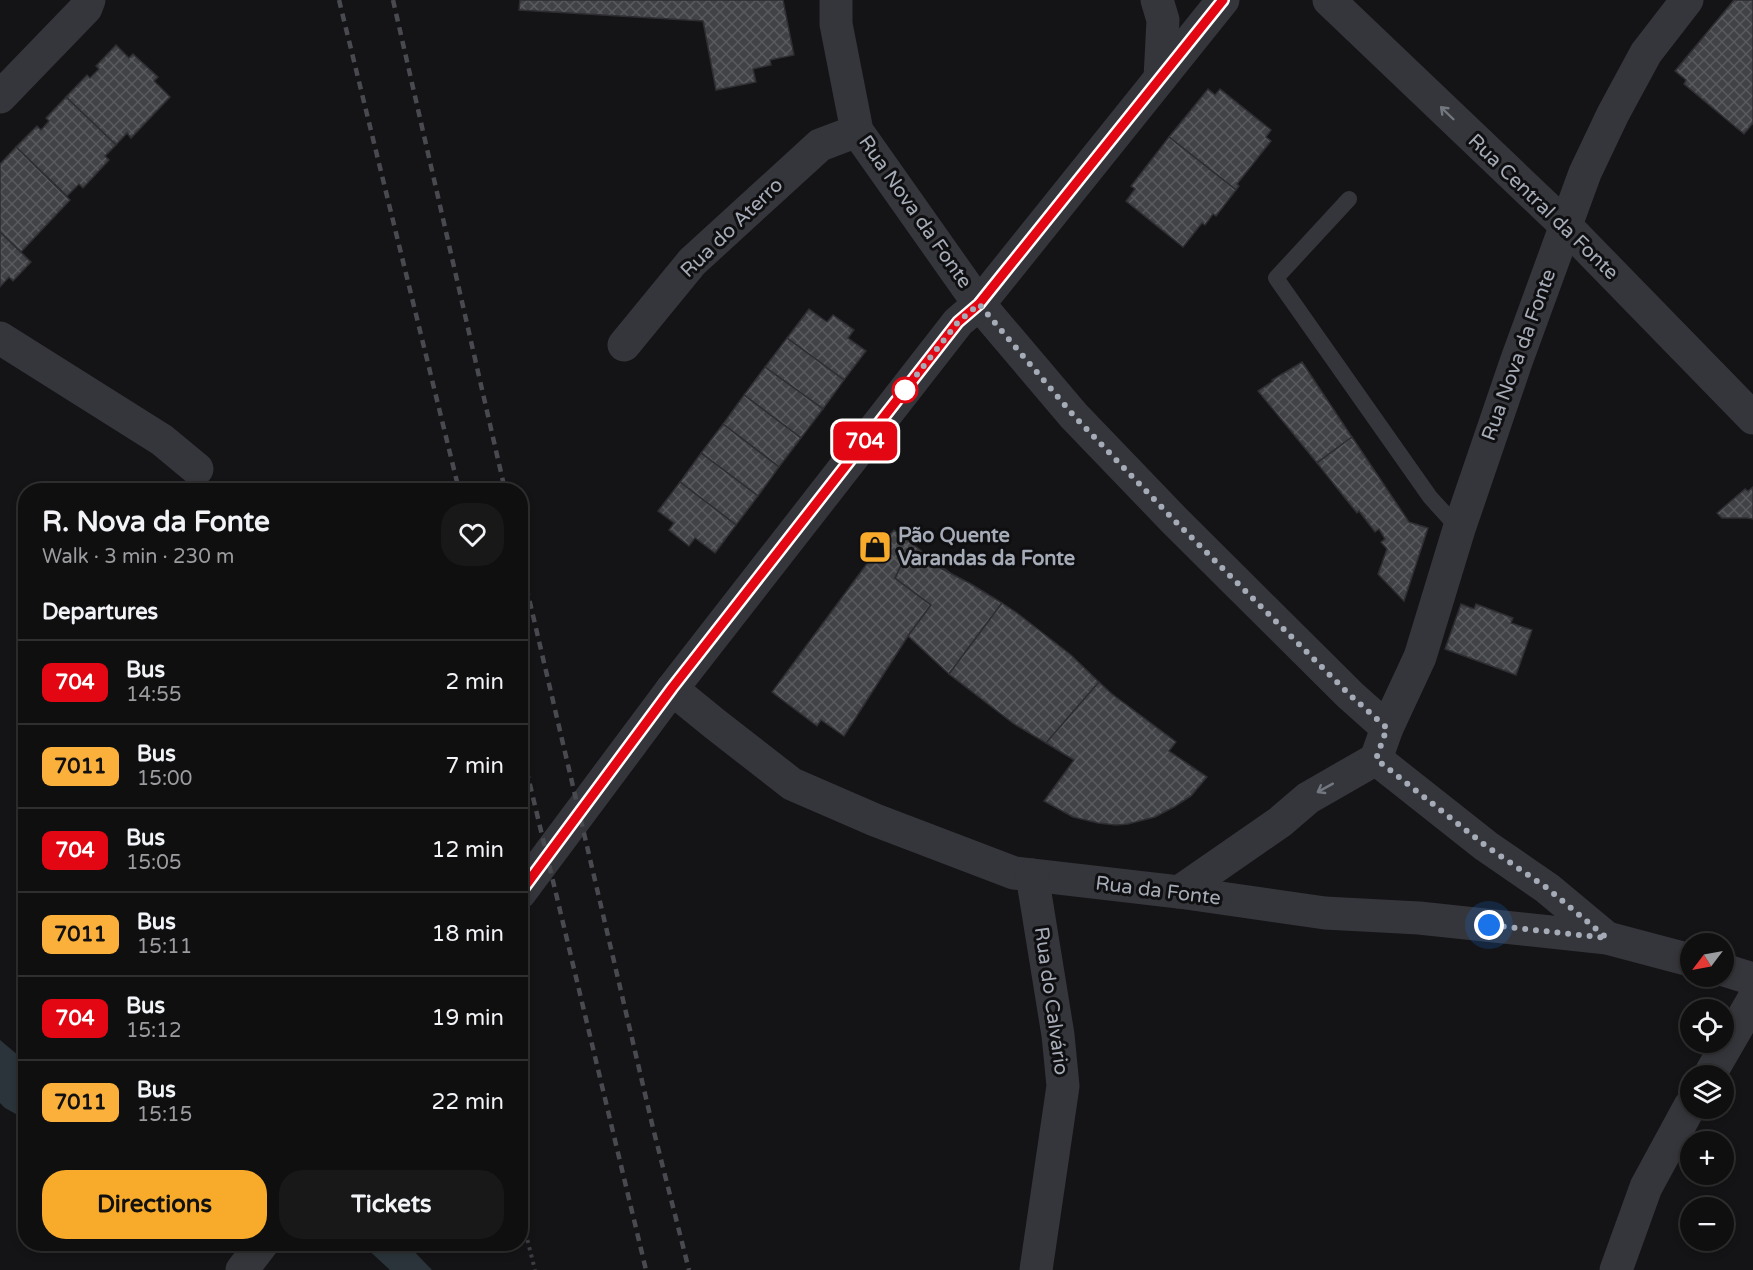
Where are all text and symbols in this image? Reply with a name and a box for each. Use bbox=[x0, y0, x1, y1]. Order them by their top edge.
one-way arrow bbox=[1440, 106, 1455, 120]
street label: Rua Central da Fonte bbox=[1463, 129, 1623, 285]
street label: Rua Nova da Fonte bbox=[853, 131, 977, 293]
street label: Rua do Aterro bbox=[676, 173, 788, 283]
street label: Rua Nova da Fonte bbox=[1477, 266, 1561, 444]
unlabelled marker bbox=[892, 377, 918, 403]
line badge: 704 bbox=[830, 422, 900, 460]
text: 704 bbox=[845, 429, 885, 454]
button: heart bbox=[441, 503, 504, 566]
text: R. Nova da Fonte bbox=[42, 505, 270, 539]
place label: Pão Quente Varandas da Fonte bbox=[898, 524, 1075, 571]
shop icon: Pão Quente Varandas da Fonte bbox=[857, 529, 893, 565]
text: Walk · 3 min · 230 m bbox=[42, 545, 234, 569]
text: Departures bbox=[42, 599, 158, 625]
text: Bus bbox=[126, 657, 165, 683]
text: 2 min bbox=[445, 669, 504, 695]
text: 704 bbox=[55, 670, 95, 695]
text: 14:55 bbox=[126, 683, 181, 707]
text: Bus bbox=[137, 741, 176, 767]
text: 7 min bbox=[445, 753, 504, 779]
text: 7011 bbox=[54, 754, 107, 779]
text: 15:00 bbox=[137, 767, 192, 791]
one-way arrow bbox=[1317, 782, 1334, 794]
text: Bus bbox=[126, 825, 165, 851]
text: 12 min bbox=[432, 837, 504, 863]
text: 704 bbox=[55, 838, 95, 863]
text: 15:05 bbox=[126, 851, 181, 875]
street label: Rua da Fonte bbox=[1094, 871, 1222, 911]
text: Bus bbox=[137, 909, 176, 935]
your location bbox=[1474, 910, 1504, 940]
text: 18 min bbox=[432, 921, 504, 947]
text: 7011 bbox=[54, 922, 107, 947]
street label: Rua do Calvário bbox=[1029, 925, 1073, 1077]
north arrow bbox=[1680, 933, 1734, 987]
map controls bbox=[1680, 933, 1734, 1251]
text: 15:11 bbox=[137, 935, 192, 959]
text: Bus bbox=[126, 993, 165, 1019]
button: locate bbox=[1680, 999, 1734, 1053]
text: 19 min bbox=[432, 1005, 504, 1031]
text: 704 bbox=[55, 1006, 95, 1031]
text: 15:12 bbox=[126, 1019, 181, 1043]
button: layers bbox=[1680, 1065, 1734, 1119]
text: Bus bbox=[137, 1077, 176, 1103]
text: 22 min bbox=[432, 1089, 504, 1115]
text: 7011 bbox=[54, 1090, 107, 1115]
text: 15:15 bbox=[137, 1103, 192, 1127]
button: + bbox=[1680, 1131, 1734, 1185]
button: Directions bbox=[42, 1170, 267, 1239]
button: Tickets bbox=[279, 1170, 504, 1239]
button: − bbox=[1680, 1197, 1734, 1251]

